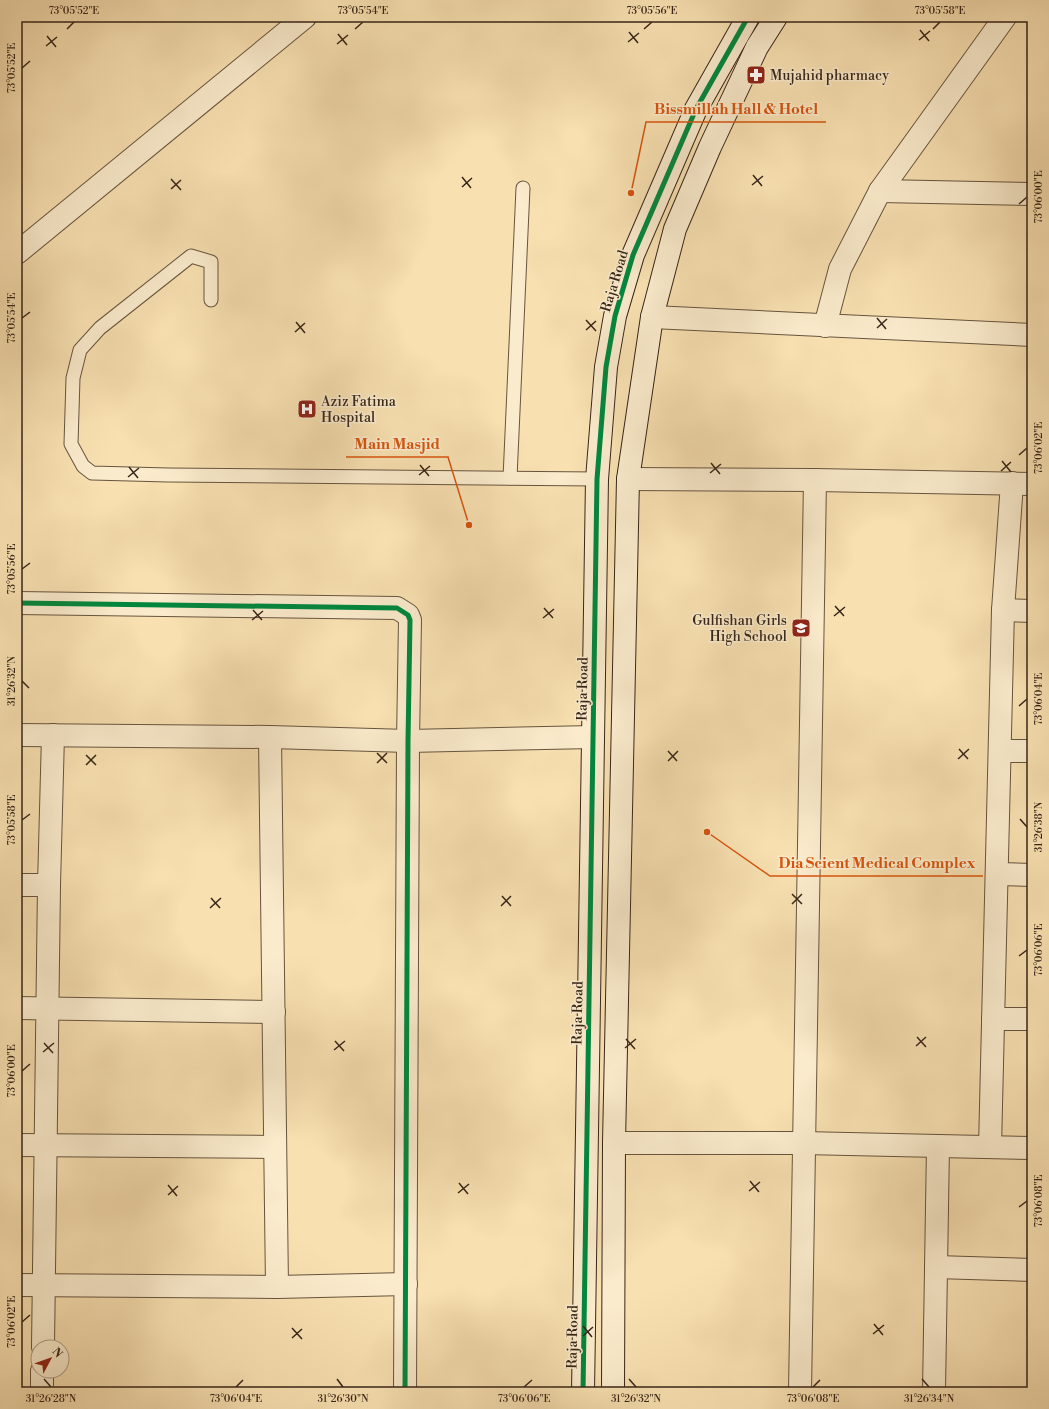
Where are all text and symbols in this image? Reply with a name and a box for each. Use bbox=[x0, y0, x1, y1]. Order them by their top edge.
text: 73°05'52"E bbox=[49, 5, 99, 17]
text: 73°05'54"E bbox=[337, 5, 389, 17]
text: 73°05'56"E bbox=[627, 5, 678, 17]
text: 73°05'58"E bbox=[915, 5, 966, 17]
text: 73°05'52"E bbox=[6, 43, 18, 93]
pharmacy icon: Mujahid pharmacy bbox=[745, 64, 767, 86]
place label: Mujahid pharmacy bbox=[770, 67, 889, 85]
callout: Bissmillah Hall & Hotel bbox=[646, 95, 826, 122]
text: Bissmillah Hall & Hotel bbox=[654, 100, 818, 119]
text: 73°06'00"E bbox=[1033, 170, 1045, 224]
street label: Raja Road bbox=[597, 248, 633, 315]
text: 73°05'54"E bbox=[6, 292, 18, 344]
place label: Aziz Fatima Hospital bbox=[320, 393, 397, 427]
hospital icon: Aziz Fatima Hospital bbox=[296, 398, 318, 420]
text: 73°06'02"E bbox=[1033, 422, 1045, 474]
callout: Main Masjid bbox=[346, 430, 448, 457]
text: Main Masjid bbox=[354, 435, 440, 454]
text: 73°05'56"E bbox=[6, 543, 18, 594]
place label: Gulfishan Girls High School bbox=[692, 612, 787, 646]
school or university icon: Gulfishan Girls High School bbox=[790, 617, 812, 639]
text: 31°26'32"N bbox=[6, 656, 18, 706]
street label: Raja Road bbox=[573, 657, 593, 721]
text: 73°06'04"E bbox=[1033, 673, 1045, 725]
text: 73°05'58"E bbox=[6, 794, 18, 846]
text: 31°26'38"N bbox=[1033, 801, 1045, 852]
callout: Dia Scient Medical Complex bbox=[770, 849, 983, 876]
text: Dia Scient Medical Complex bbox=[779, 854, 976, 873]
text: 73°06'06"E bbox=[1033, 924, 1045, 976]
street label: Raja Road bbox=[568, 981, 588, 1045]
text: 73°06'00"E bbox=[6, 1044, 18, 1098]
text: 73°06'08"E bbox=[1033, 1175, 1045, 1227]
text: 73°06'02"E bbox=[6, 1296, 18, 1348]
street label: Raja Road bbox=[563, 1305, 583, 1369]
north arrow bbox=[30, 1339, 70, 1379]
text: N bbox=[49, 1345, 65, 1361]
text: 31°26'28"N bbox=[26, 1393, 77, 1405]
text: 73°06'04"E bbox=[210, 1393, 262, 1405]
text: 31°26'30"N bbox=[318, 1393, 369, 1405]
text: 73°06'06"E bbox=[498, 1393, 550, 1405]
text: 31°26'32"N bbox=[611, 1393, 661, 1405]
text: 73°06'08"E bbox=[787, 1393, 839, 1405]
text: 31°26'34"N bbox=[904, 1393, 955, 1405]

